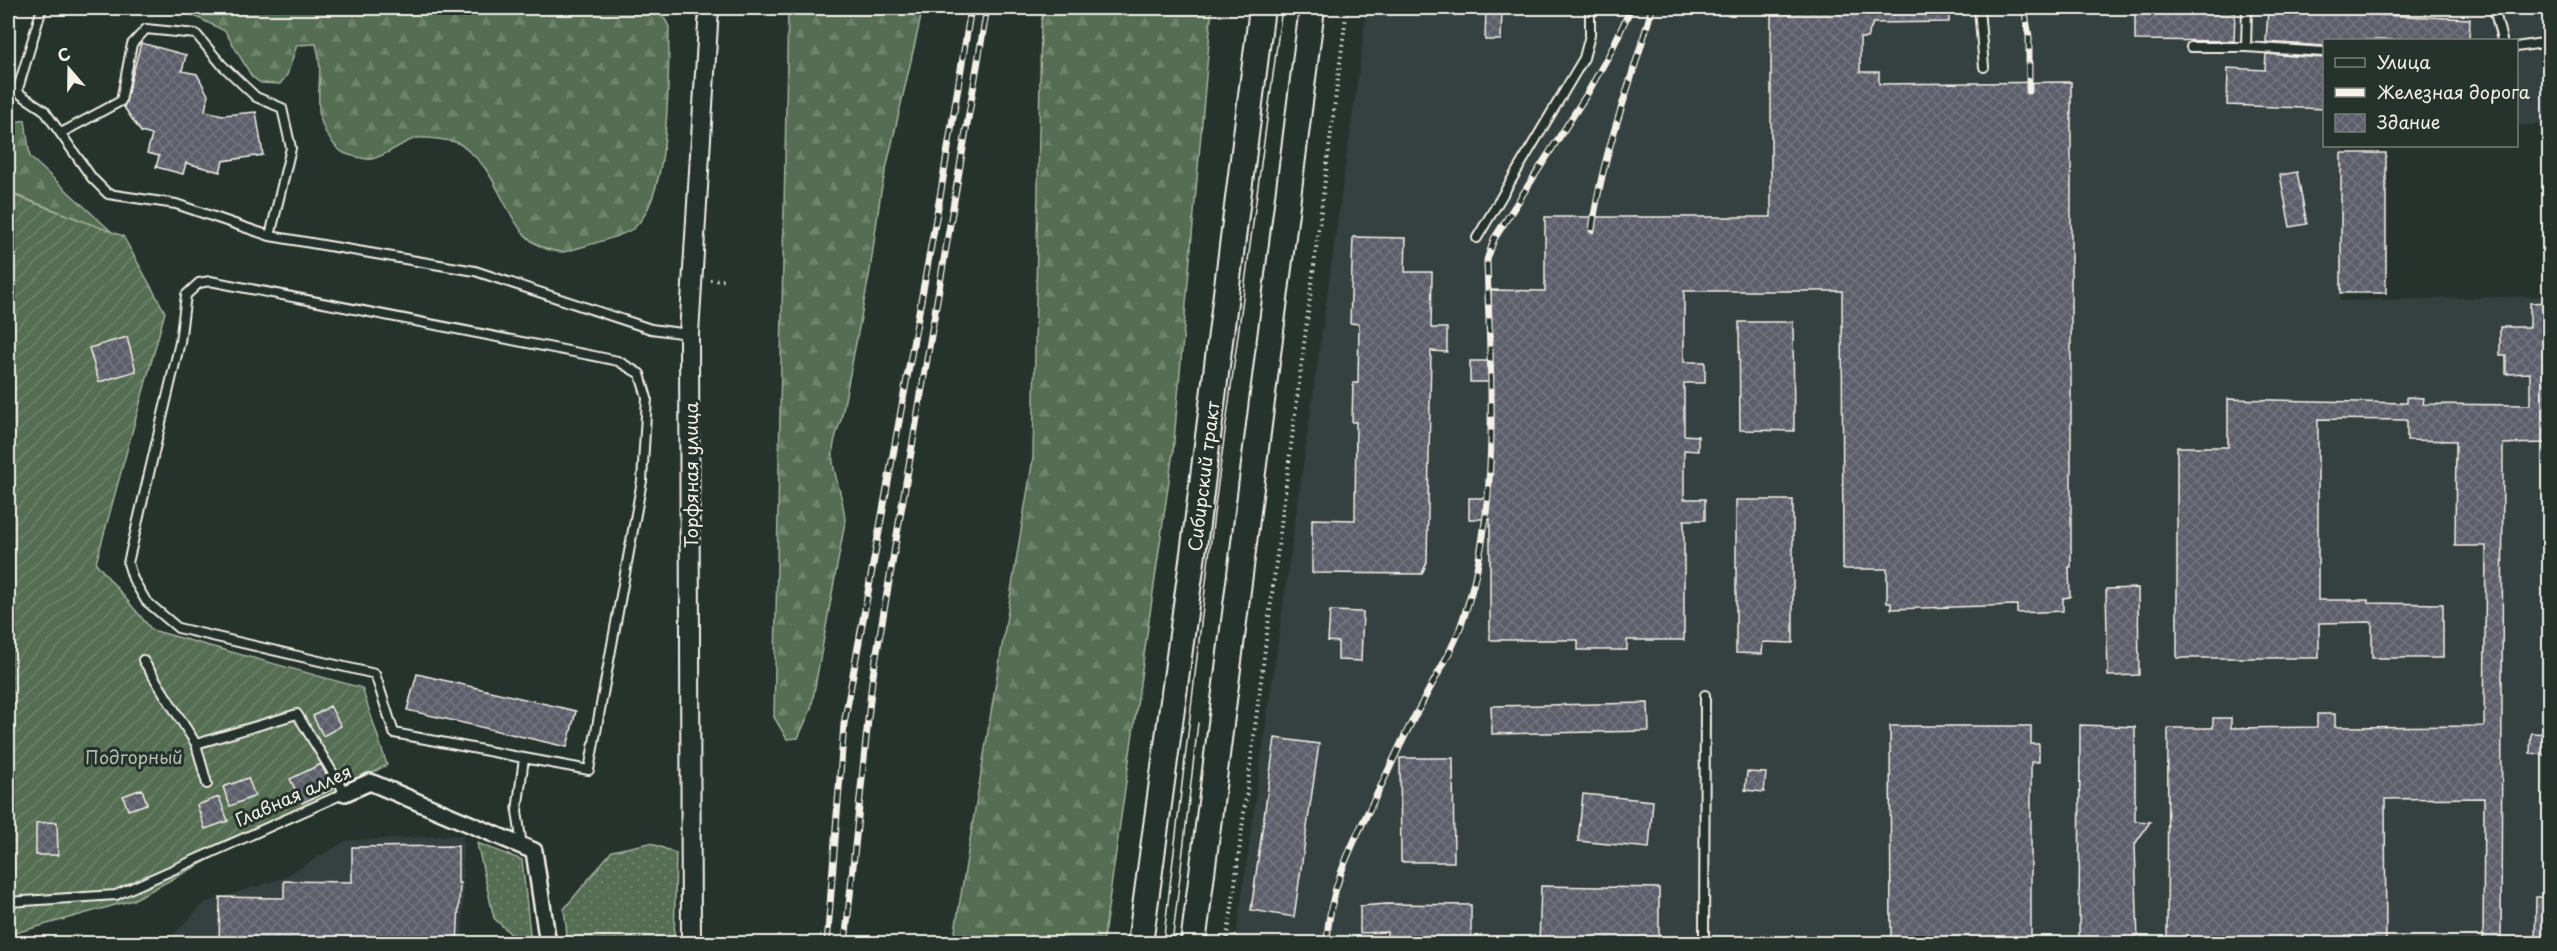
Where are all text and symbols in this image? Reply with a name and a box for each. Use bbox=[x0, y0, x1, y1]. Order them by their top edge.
north arrow bbox=[39, 39, 99, 99]
legend bbox=[2323, 39, 2518, 147]
text: С bbox=[54, 41, 73, 67]
text: Улица bbox=[2377, 48, 2431, 75]
text: Железная дорога bbox=[2377, 78, 2531, 105]
text: Здание bbox=[2377, 108, 2440, 135]
street label: Сибирский тракт bbox=[1180, 399, 1226, 553]
street label: Торфяная улица bbox=[677, 401, 704, 548]
park label: Подгорный bbox=[85, 743, 183, 770]
street label: Главная аллея bbox=[230, 757, 356, 833]

